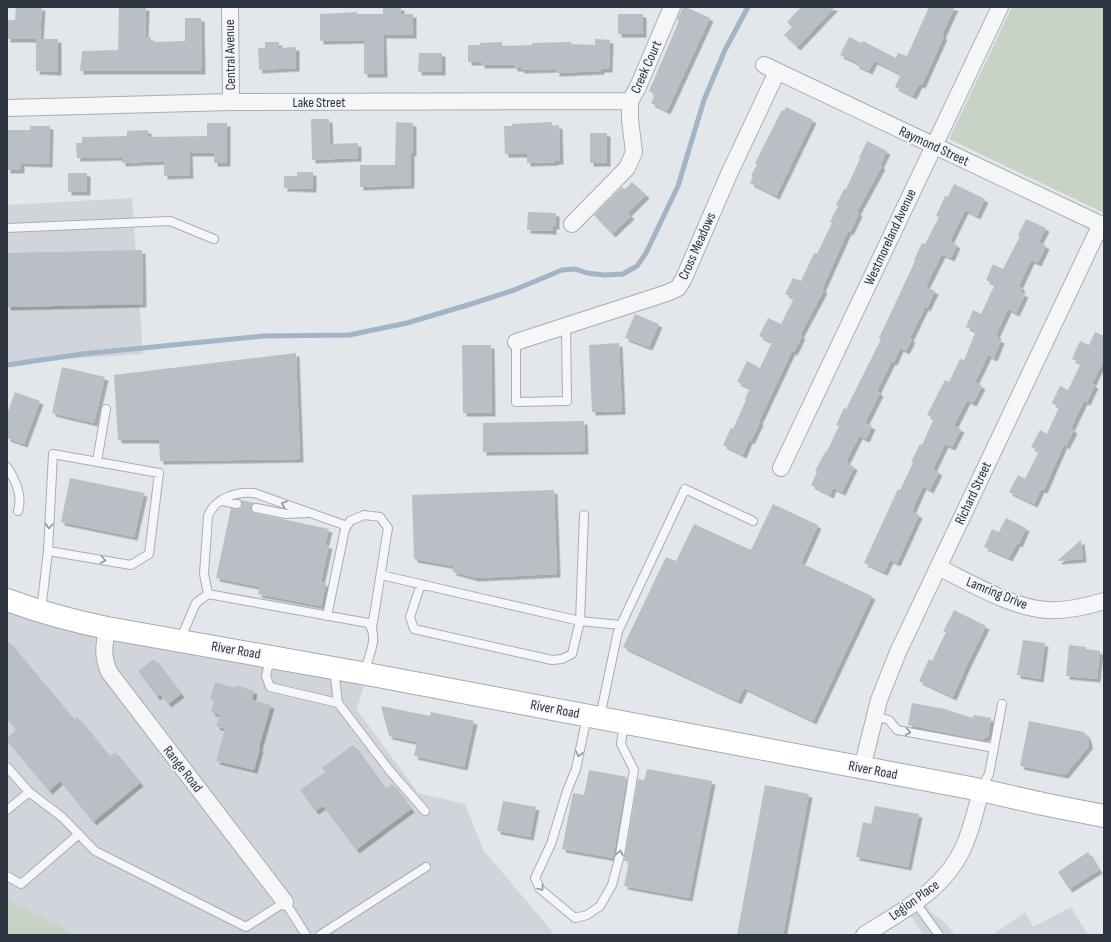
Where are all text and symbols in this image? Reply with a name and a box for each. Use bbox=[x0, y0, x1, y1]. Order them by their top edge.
street label: Central Avenue bbox=[221, 19, 239, 91]
street label: Creek Court bbox=[627, 38, 665, 96]
street label: Lake Street bbox=[292, 94, 346, 111]
street label: Raymond Street bbox=[896, 122, 972, 170]
street label: Westmoreland Avenue bbox=[860, 186, 920, 288]
street label: Cross Meadows bbox=[675, 210, 719, 282]
street label: Richard Street bbox=[951, 459, 995, 527]
one-way arrow bbox=[280, 500, 287, 509]
one-way arrow bbox=[45, 523, 54, 529]
one-way arrow bbox=[100, 556, 106, 564]
street label: Lamring Drive bbox=[964, 573, 1030, 613]
street label: River Road bbox=[210, 637, 262, 663]
street label: River Road bbox=[529, 696, 581, 722]
one-way arrow bbox=[905, 727, 911, 735]
street label: Range Road bbox=[160, 742, 207, 796]
one-way arrow bbox=[576, 751, 584, 757]
street label: River Road bbox=[847, 757, 899, 783]
one-way arrow bbox=[615, 850, 623, 857]
street label: Legion Place bbox=[886, 876, 942, 924]
one-way arrow bbox=[536, 883, 543, 890]

